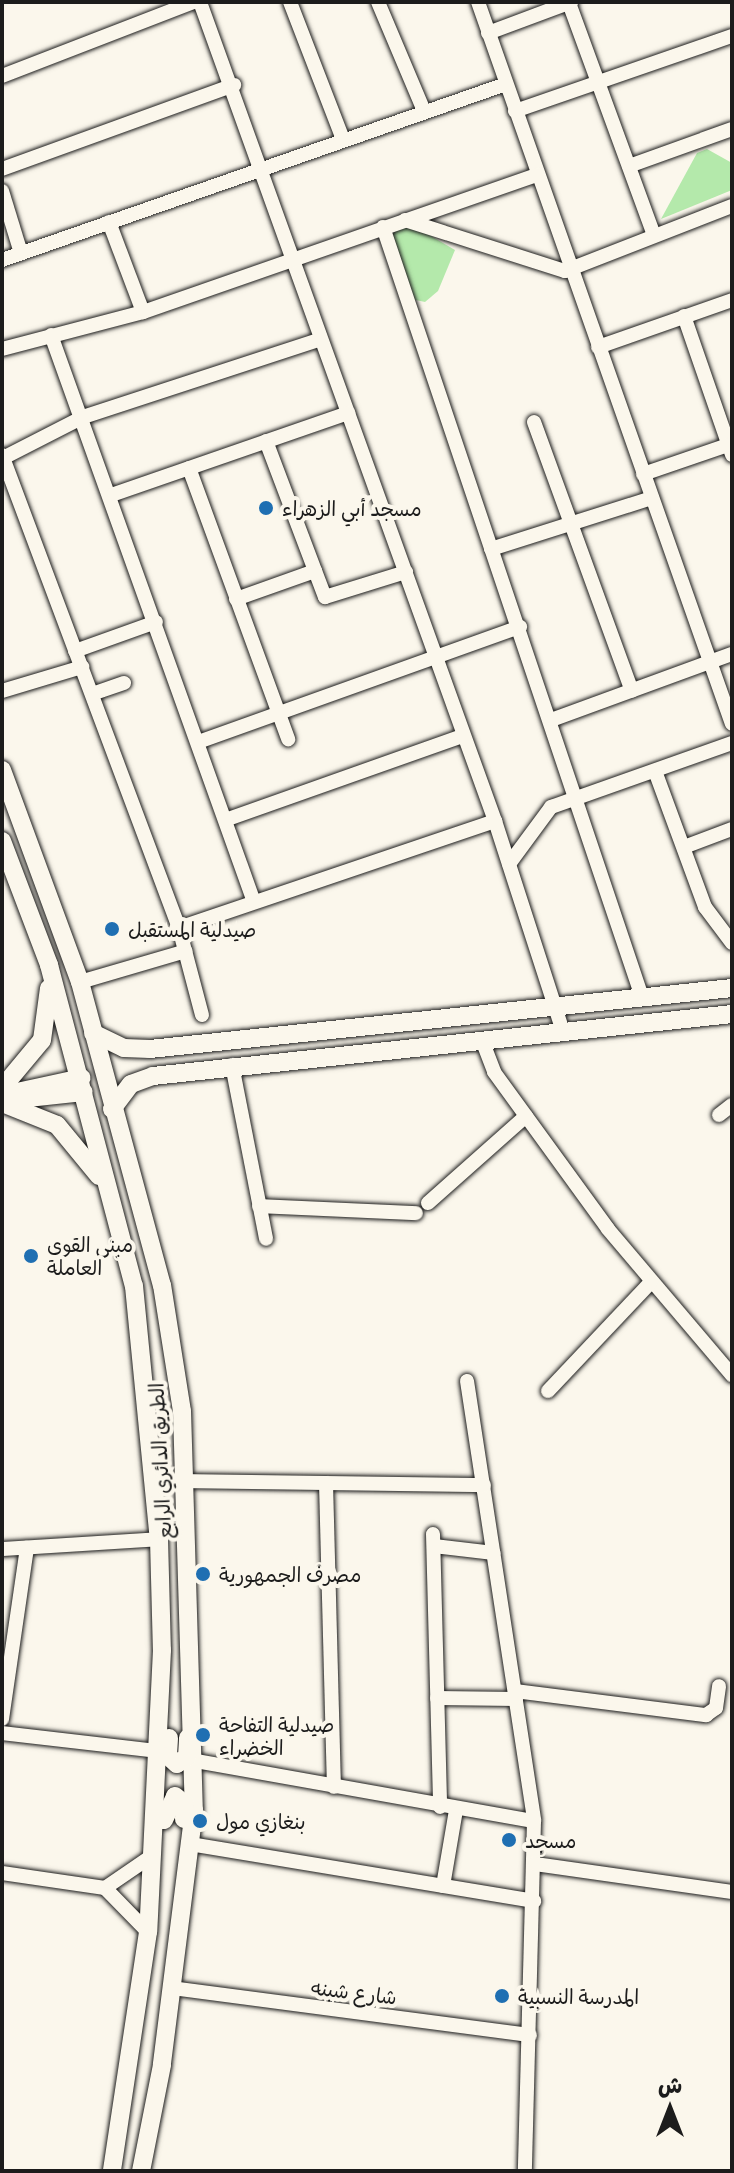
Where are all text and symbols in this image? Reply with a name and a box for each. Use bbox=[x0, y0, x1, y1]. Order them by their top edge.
place label: مسجد أبي الزهراء bbox=[282, 496, 422, 520]
marker: مسجد أبي الزهراء bbox=[257, 499, 275, 517]
place label: صيدلية المستقبل bbox=[128, 917, 256, 941]
marker: صيدلية المستقبل bbox=[103, 920, 121, 938]
place label: مبنى القوى العاملة bbox=[47, 1232, 133, 1279]
marker: مبنى القوى العاملة bbox=[22, 1247, 40, 1265]
street label: الطريق الدائري الرابع bbox=[144, 1382, 176, 1540]
place label: مصرف الجمهورية bbox=[219, 1562, 361, 1586]
marker: مصرف الجمهورية bbox=[194, 1565, 212, 1583]
place label: صيدلية التفاحة الخضراء bbox=[219, 1712, 334, 1759]
marker: صيدلية التفاحة الخضراء bbox=[194, 1726, 212, 1744]
place label: بنغازي مول bbox=[216, 1809, 306, 1833]
marker: بنغازي مول bbox=[191, 1812, 209, 1830]
place label: مسجد bbox=[525, 1828, 576, 1852]
marker: مسجد bbox=[500, 1831, 518, 1849]
street label: شارع شبنه bbox=[310, 1975, 398, 2009]
place label: المدرسة النسبية bbox=[518, 1984, 639, 2008]
marker: المدرسة النسبية bbox=[493, 1987, 511, 2005]
north arrow bbox=[630, 2069, 710, 2149]
text: ش bbox=[658, 2071, 682, 2099]

